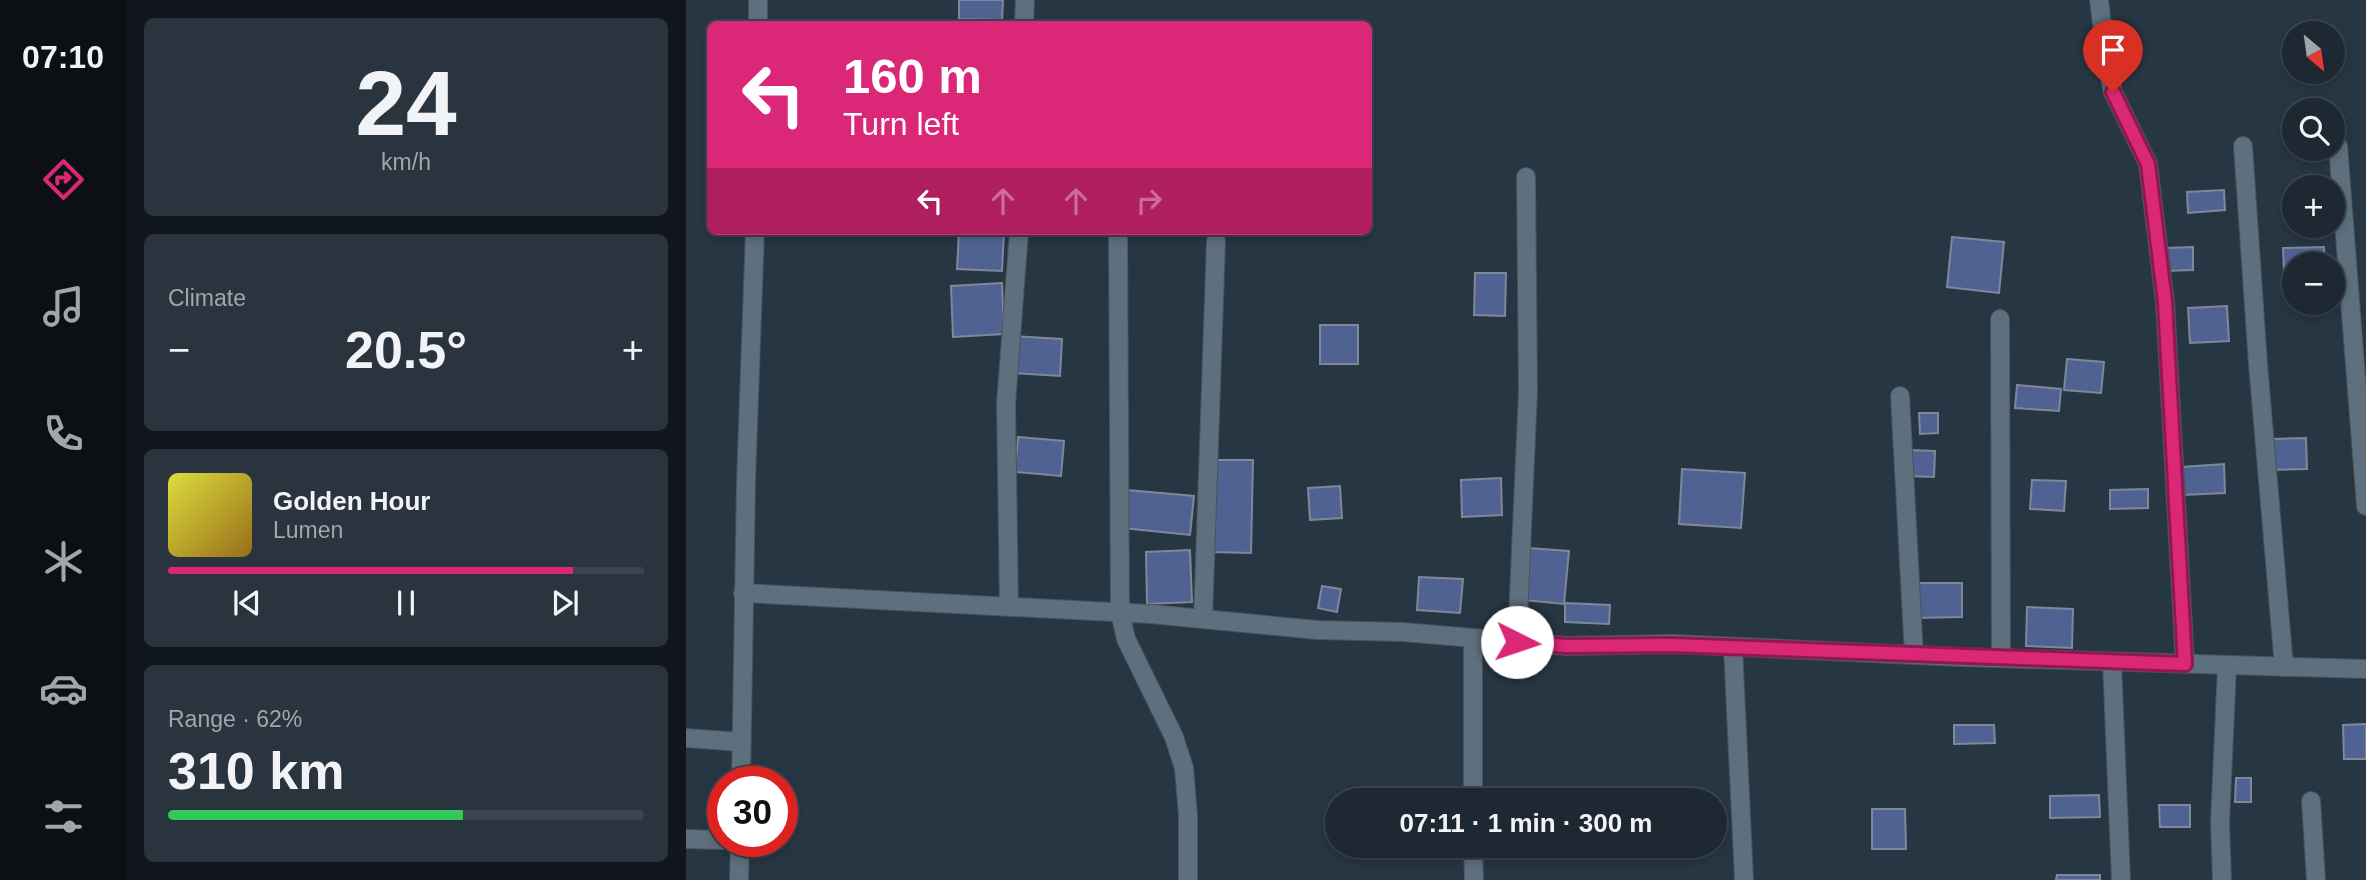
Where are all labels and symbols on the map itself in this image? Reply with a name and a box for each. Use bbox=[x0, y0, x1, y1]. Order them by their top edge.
pin bbox=[2083, 20, 2143, 92]
north arrow bbox=[2282, 21, 2345, 84]
position arrow bbox=[1480, 605, 1554, 679]
speed limit sign: 30 bbox=[707, 766, 798, 857]

